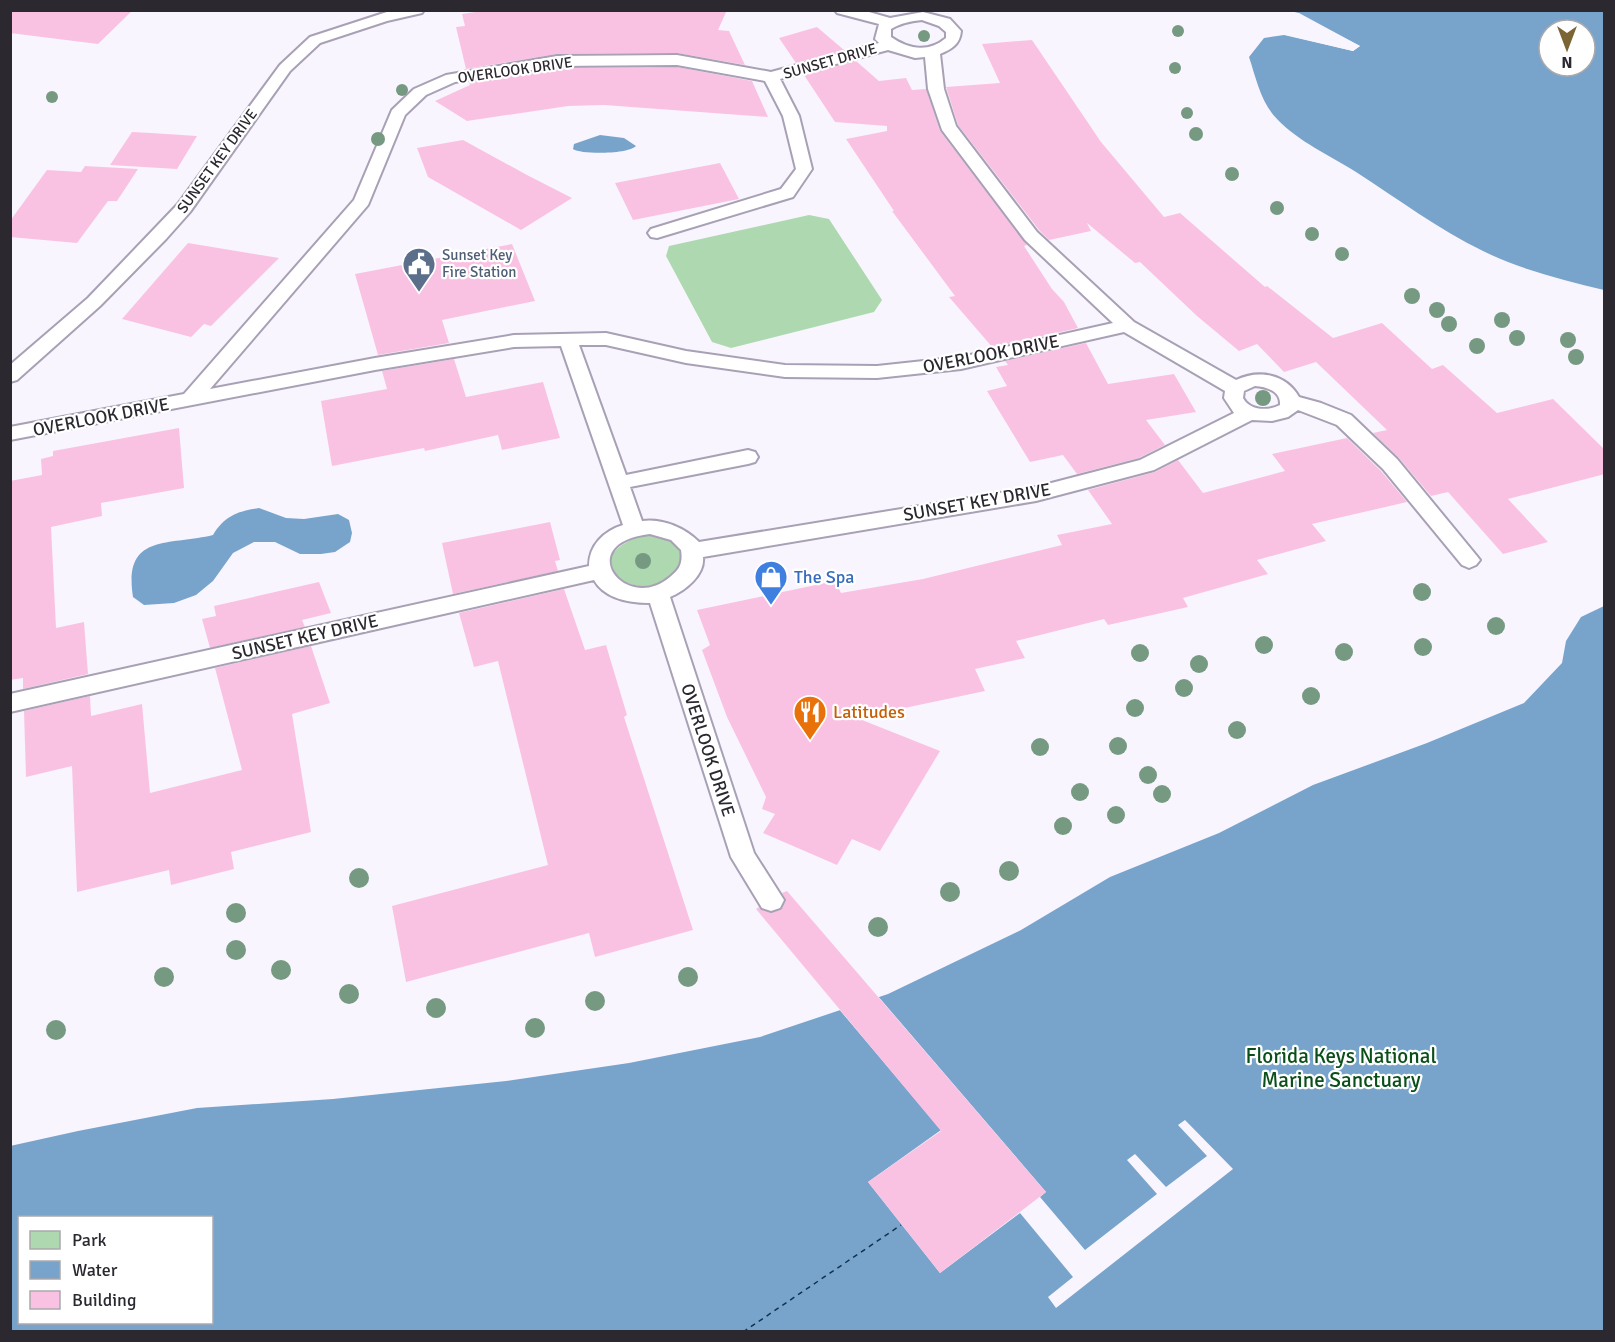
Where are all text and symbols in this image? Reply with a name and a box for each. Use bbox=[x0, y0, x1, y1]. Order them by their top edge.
north arrow bbox=[1537, 18, 1597, 78]
street label: SUNSET DRIVE bbox=[781, 39, 879, 83]
text: N bbox=[1561, 52, 1573, 72]
street label: OVERLOOK DRIVE bbox=[457, 53, 573, 87]
street label: SUNSET KEY DRIVE bbox=[173, 105, 261, 217]
public building icon: Sunset Key Fire Station bbox=[401, 246, 437, 293]
place label: Sunset Key Fire Station bbox=[442, 246, 516, 281]
street label: OVERLOOK DRIVE bbox=[921, 330, 1061, 378]
street label: OVERLOOK DRIVE bbox=[31, 393, 171, 441]
street label: SUNSET KEY DRIVE bbox=[901, 478, 1053, 526]
shop icon: The Spa bbox=[753, 559, 789, 606]
place label: The Spa bbox=[794, 566, 854, 588]
street label: SUNSET KEY DRIVE bbox=[230, 609, 380, 665]
street label: OVERLOOK DRIVE bbox=[676, 681, 740, 819]
restaurant icon: Latitudes bbox=[792, 694, 828, 741]
place label: Latitudes bbox=[833, 701, 905, 723]
park label: Florida Keys National Marine Sanctuary bbox=[1245, 1043, 1437, 1093]
legend bbox=[18, 1216, 213, 1324]
text: Park bbox=[72, 1229, 107, 1251]
text: Water bbox=[72, 1259, 118, 1281]
text: Building bbox=[72, 1289, 136, 1311]

